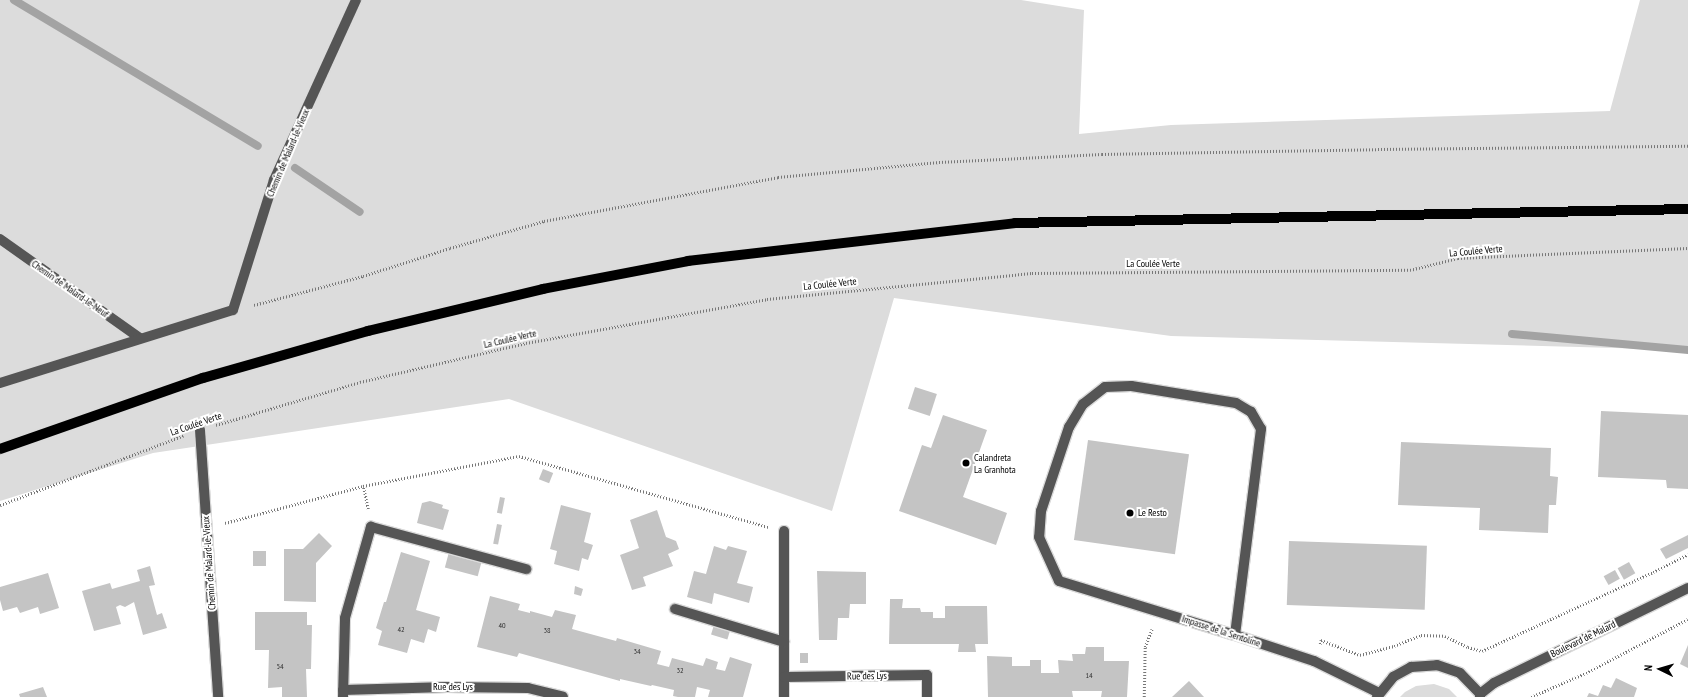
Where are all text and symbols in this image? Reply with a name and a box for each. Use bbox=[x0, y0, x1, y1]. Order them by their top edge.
street label: Chemin de Malard-le-Vieux bbox=[264, 107, 312, 199]
street label: La Coulée Verte bbox=[1449, 243, 1503, 259]
street label: Chemin de Malard-le-Neuf bbox=[29, 258, 111, 320]
street label: La Coulée Verte bbox=[1126, 258, 1180, 270]
street label: La Coulée Verte bbox=[803, 275, 857, 293]
street label: La Coulée Verte bbox=[482, 327, 538, 351]
street label: La Coulée Verte bbox=[169, 410, 223, 438]
place label: Calandreta La Granhota bbox=[974, 451, 1016, 474]
marker: Calandreta La Granhota bbox=[961, 458, 971, 468]
place label: Le Resto bbox=[1138, 507, 1167, 519]
marker: Le Resto bbox=[1125, 508, 1135, 518]
street label: Chemin de Malard-le-Vieux bbox=[200, 516, 218, 610]
street label: Impasse de la Sentoline bbox=[1180, 613, 1262, 649]
street label: Boulevard de Malard bbox=[1548, 618, 1618, 660]
house number: 40 bbox=[498, 621, 506, 631]
house number: 42 bbox=[397, 625, 405, 635]
house number: 38 bbox=[543, 626, 551, 636]
house number: 34 bbox=[633, 647, 641, 657]
north arrow bbox=[1640, 649, 1680, 689]
house number: 54 bbox=[276, 662, 284, 672]
text: N bbox=[1641, 664, 1655, 672]
house number: 32 bbox=[676, 666, 684, 676]
street label: Rue des Lys bbox=[847, 670, 887, 682]
house number: 14 bbox=[1085, 671, 1093, 681]
street label: Rue des Lys bbox=[433, 681, 473, 693]

